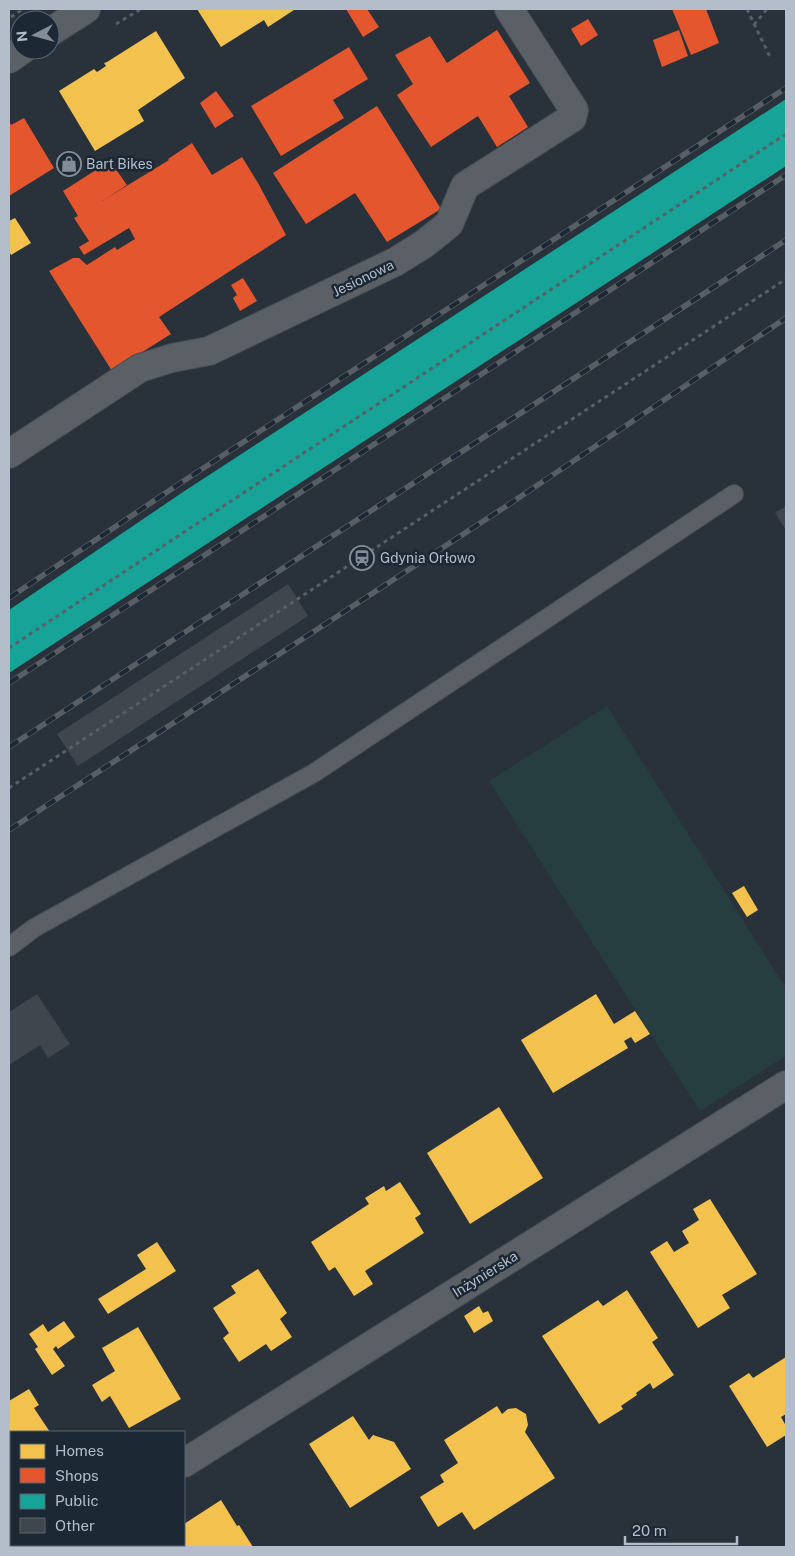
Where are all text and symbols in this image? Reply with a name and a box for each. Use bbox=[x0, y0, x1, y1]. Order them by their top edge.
north arrow bbox=[10, 10, 60, 60]
text: N bbox=[14, 30, 31, 43]
shop icon: Bart Bikes bbox=[56, 151, 82, 177]
place label: Bart Bikes bbox=[86, 156, 153, 172]
street label: Jesionowa bbox=[330, 256, 396, 300]
station icon: Gdynia Orłowo bbox=[349, 545, 375, 571]
place label: Gdynia Orłowo bbox=[380, 550, 476, 566]
street label: Inżynierska bbox=[450, 1248, 520, 1300]
legend bbox=[10, 1431, 185, 1546]
text: Homes bbox=[55, 1442, 104, 1459]
text: Shops bbox=[55, 1467, 99, 1484]
text: Public bbox=[55, 1492, 99, 1509]
scale bar bbox=[625, 1514, 738, 1546]
text: Other bbox=[55, 1517, 95, 1534]
text: 20 m bbox=[632, 1522, 667, 1539]

